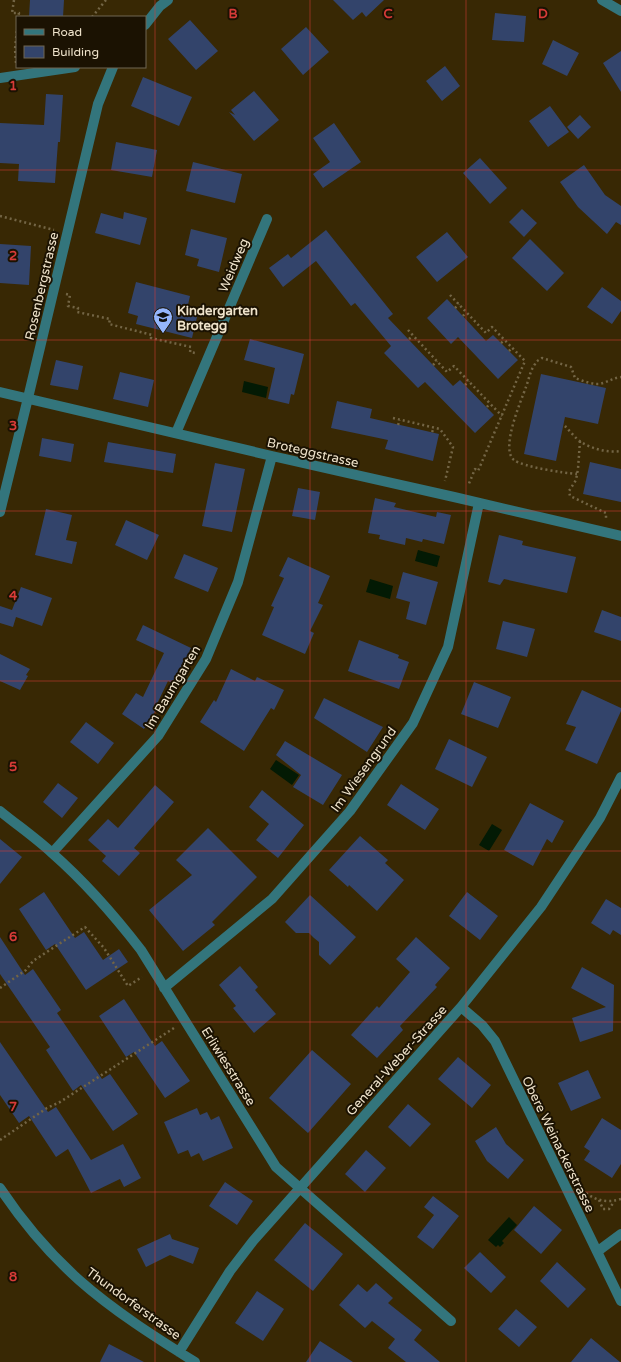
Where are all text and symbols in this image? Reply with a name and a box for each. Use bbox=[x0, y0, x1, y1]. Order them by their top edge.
text: B bbox=[228, 6, 238, 22]
text: C bbox=[383, 6, 393, 22]
text: D bbox=[538, 6, 548, 22]
legend bbox=[16, 16, 146, 68]
text: Road bbox=[52, 25, 82, 39]
text: Building bbox=[52, 45, 99, 59]
text: 1 bbox=[9, 78, 17, 94]
street label: Rosenbergstrasse bbox=[22, 231, 62, 342]
street label: Weidweg bbox=[215, 236, 252, 295]
text: 2 bbox=[9, 248, 17, 264]
place label: Kindergarten Brotegg bbox=[177, 303, 258, 334]
school or university icon: Kindergarten Brotegg bbox=[152, 306, 174, 334]
text: 3 bbox=[9, 418, 17, 434]
street label: Broteggstrasse bbox=[265, 435, 360, 471]
text: 4 bbox=[9, 588, 18, 604]
street label: Im Baumgarten bbox=[141, 642, 204, 733]
street label: Im Wiesengrund bbox=[328, 724, 400, 815]
text: 5 bbox=[9, 759, 17, 775]
text: 6 bbox=[9, 929, 17, 945]
street label: General-Weber-Strasse bbox=[343, 1002, 450, 1119]
street label: Erliwiesstrasse bbox=[198, 1024, 259, 1109]
street label: Obere Weinackerstrasse bbox=[518, 1074, 598, 1215]
text: 7 bbox=[9, 1099, 17, 1115]
street label: Thundorferstrasse bbox=[83, 1264, 184, 1343]
text: 8 bbox=[9, 1269, 17, 1285]

